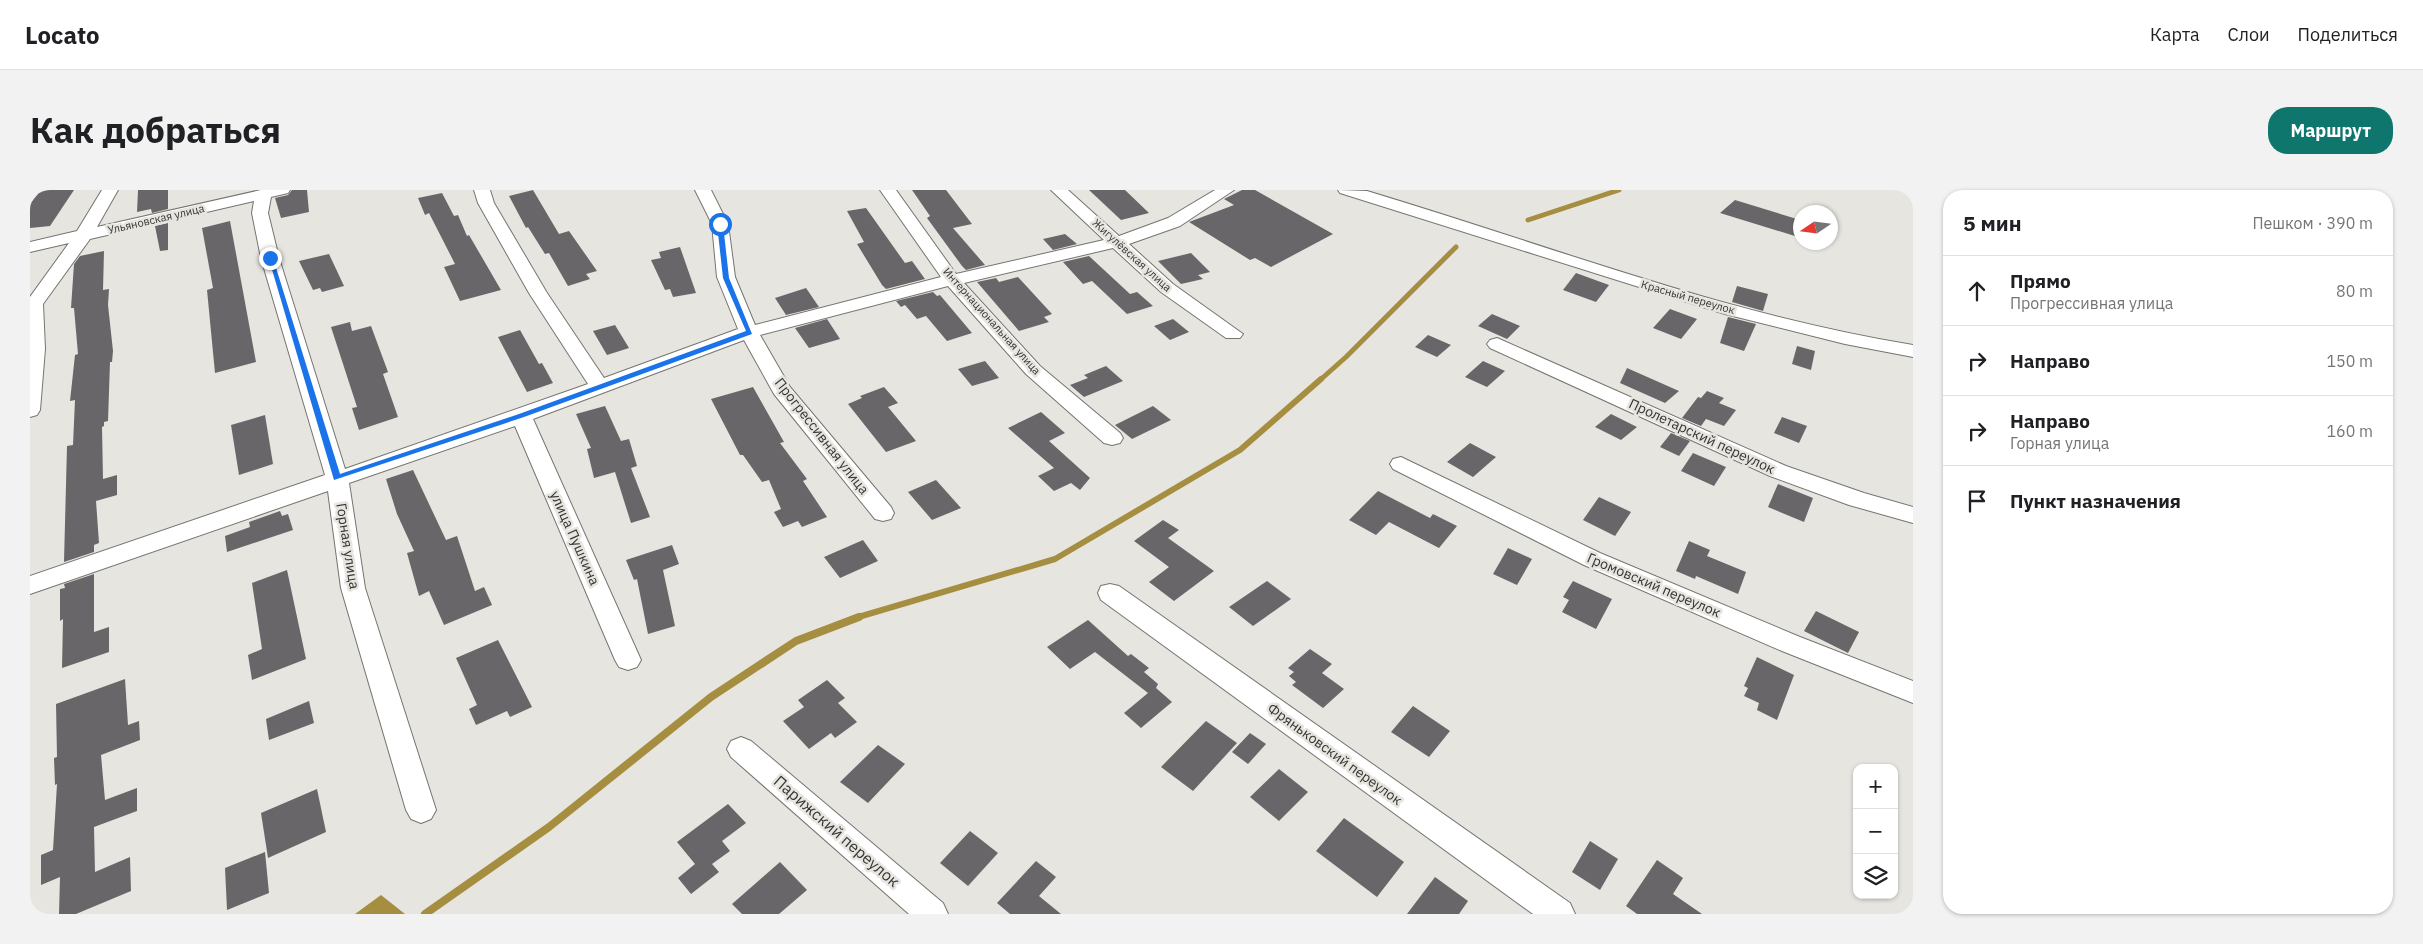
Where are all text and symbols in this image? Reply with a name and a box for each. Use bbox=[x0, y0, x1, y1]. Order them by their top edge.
text: Locato bbox=[25, 19, 100, 51]
text: Карта bbox=[2150, 23, 2200, 46]
text: Слои bbox=[2228, 23, 2270, 46]
text: Поделиться bbox=[2298, 23, 2398, 46]
text: Как добраться bbox=[30, 107, 281, 153]
button: Маршрут bbox=[2268, 107, 2393, 154]
street label: Ульяновская улица bbox=[106, 201, 206, 237]
north arrow bbox=[1793, 205, 1838, 250]
text: 5 мин bbox=[1963, 209, 2022, 237]
route start bbox=[709, 213, 732, 236]
text: Пешком · 390 m bbox=[2252, 213, 2373, 233]
street label: Жигулёвская улица bbox=[1089, 216, 1175, 294]
route end bbox=[259, 247, 282, 270]
street label: Интернациональная улица bbox=[940, 265, 1044, 377]
text: Прямо bbox=[2010, 269, 2071, 293]
street label: Красный переулок bbox=[1639, 277, 1737, 317]
icon: ahead bbox=[1963, 277, 1991, 305]
text: 80 m bbox=[2336, 281, 2373, 301]
text: Прогрессивная улица bbox=[2010, 293, 2173, 313]
icon: right bbox=[1963, 347, 1991, 375]
text: Направо bbox=[2010, 349, 2090, 373]
text: 150 m bbox=[2326, 351, 2373, 371]
street label: Прогрессивная улица bbox=[771, 374, 873, 498]
street label: Пролетарский переулок bbox=[1626, 394, 1778, 478]
text: Направо bbox=[2010, 409, 2090, 433]
icon: right bbox=[1963, 417, 1991, 445]
text: 160 m bbox=[2326, 421, 2373, 441]
text: Горная улица bbox=[2010, 433, 2109, 453]
icon: arrive bbox=[1963, 487, 1991, 515]
street label: улица Пушкина bbox=[546, 488, 604, 589]
text: Пункт назначения bbox=[2010, 489, 2181, 513]
street label: Горная улица bbox=[332, 502, 364, 591]
street label: Громовский переулок bbox=[1584, 549, 1724, 621]
street label: Фряньковский переулок bbox=[1264, 699, 1406, 809]
map controls bbox=[1853, 764, 1898, 899]
button: + bbox=[1853, 764, 1898, 809]
street label: Парижский переулок bbox=[770, 771, 904, 891]
button: − bbox=[1853, 809, 1898, 854]
button: layers bbox=[1853, 854, 1898, 899]

